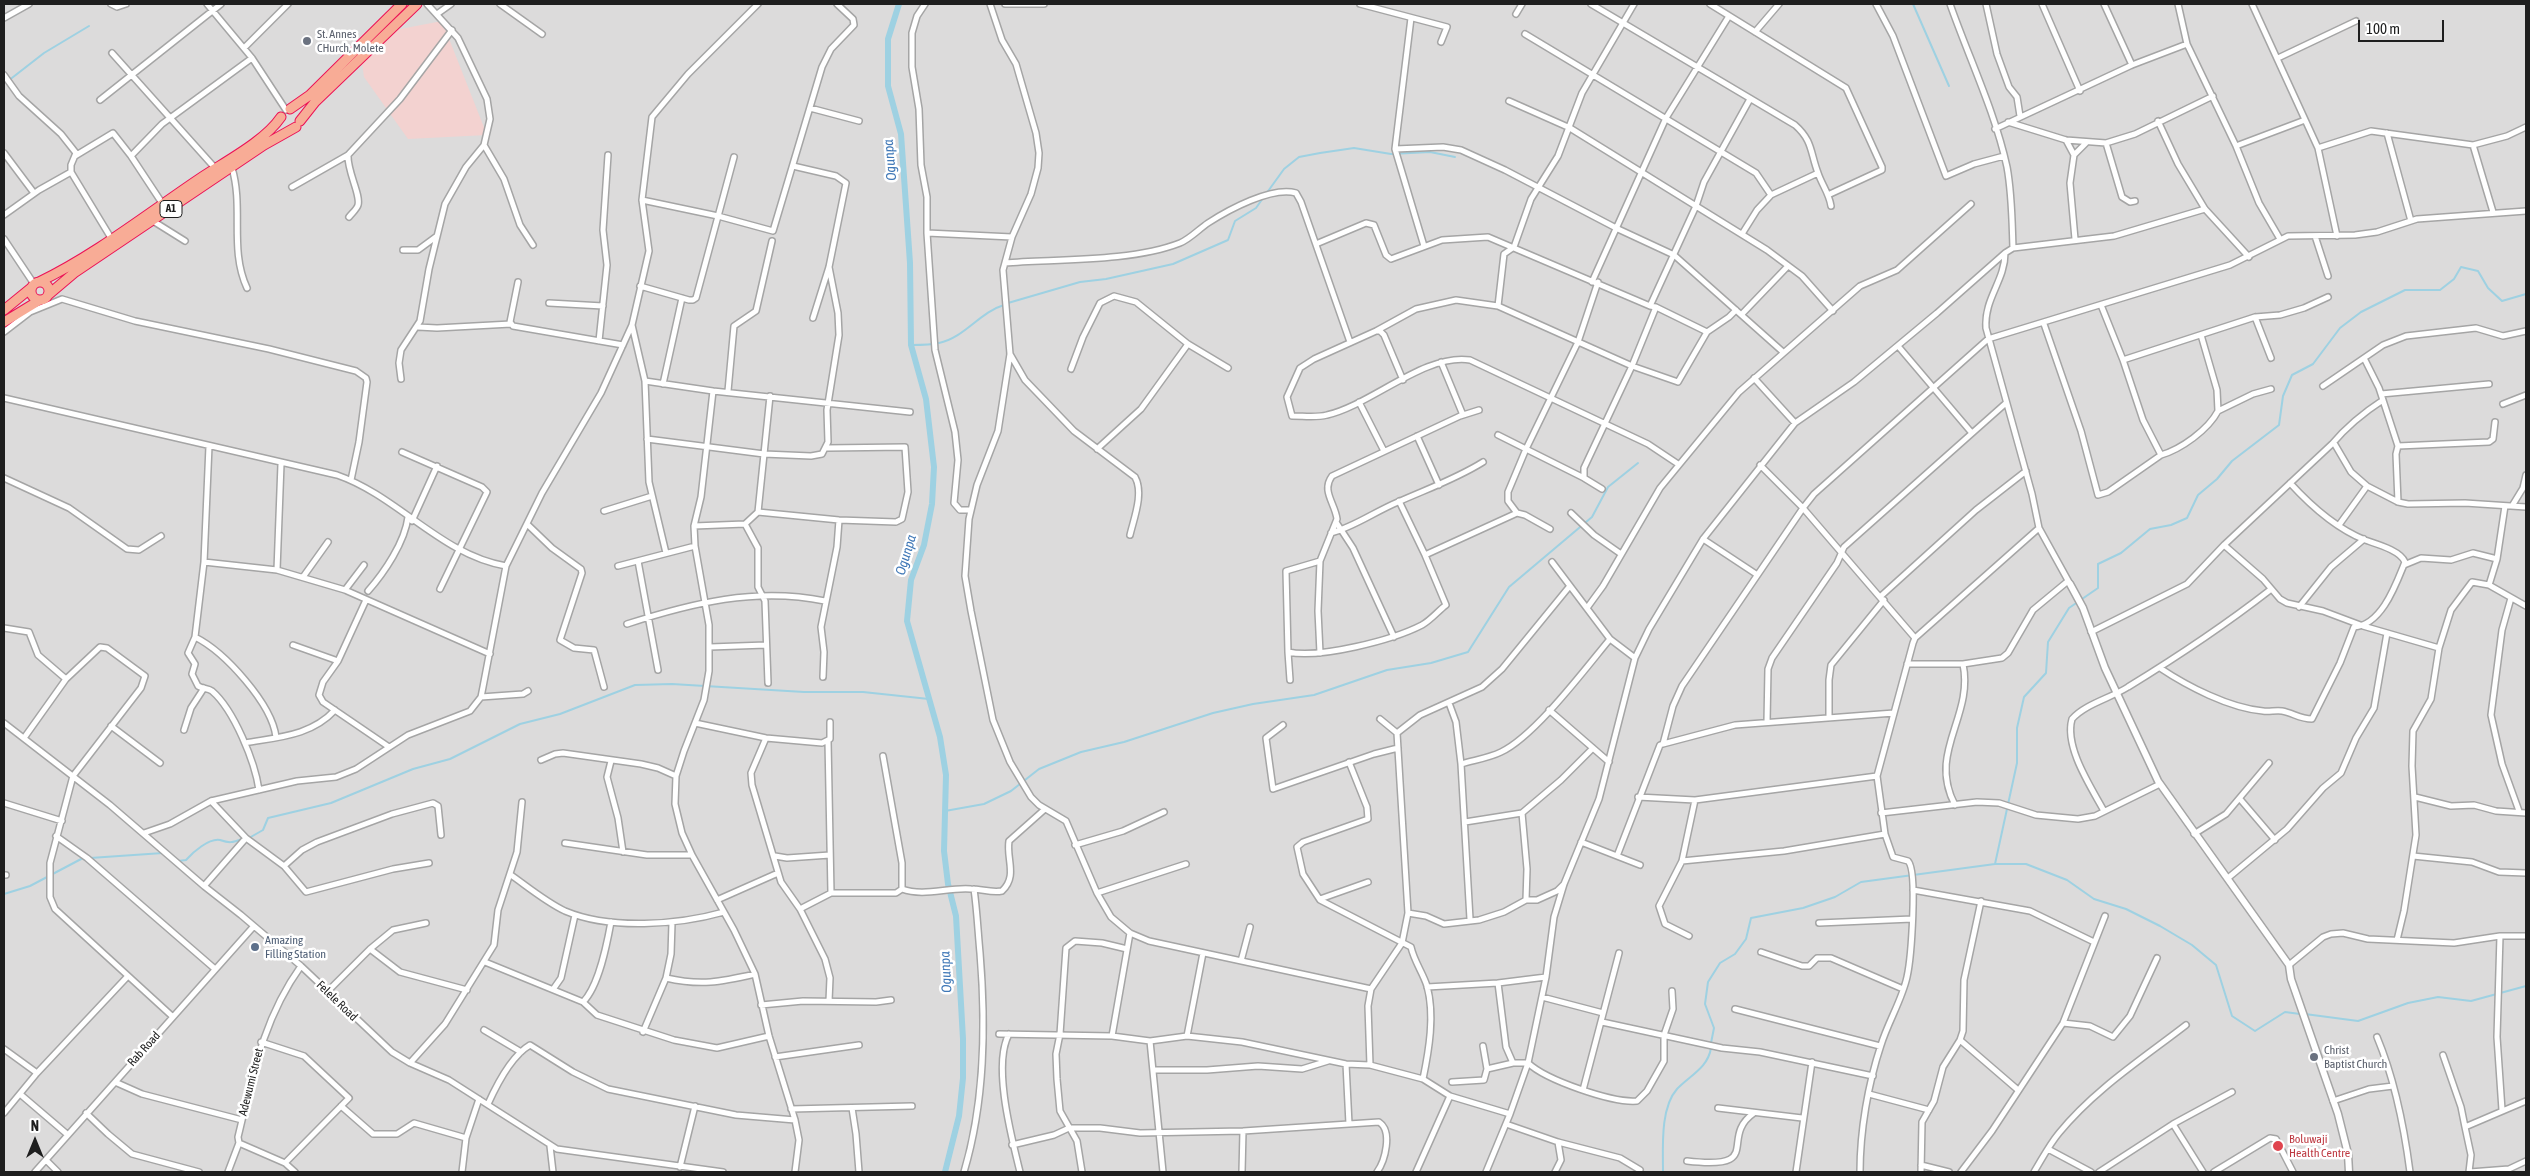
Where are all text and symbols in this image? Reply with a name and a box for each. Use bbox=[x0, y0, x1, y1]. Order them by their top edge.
scale bar bbox=[2360, 10, 2446, 42]
text: 100 m bbox=[2366, 20, 2400, 37]
place label: St. Annes CHurch, Molete bbox=[317, 27, 384, 55]
marker: St. Annes CHurch, Molete bbox=[301, 35, 313, 47]
water label: Ogunpa bbox=[880, 139, 900, 181]
road number: A1 bbox=[160, 200, 182, 218]
water label: Ogunpa bbox=[892, 533, 920, 577]
place label: Amazing Filling Station bbox=[265, 933, 326, 961]
marker: Amazing Filling Station bbox=[249, 941, 261, 953]
water label: Ogunpa bbox=[937, 951, 955, 993]
street label: Felele Road bbox=[313, 978, 361, 1024]
street label: Rab Road bbox=[125, 1029, 163, 1069]
place label: Christ Baptist Church bbox=[2324, 1043, 2387, 1071]
street label: Adewumi Street bbox=[236, 1047, 266, 1117]
marker: Christ Baptist Church bbox=[2308, 1051, 2320, 1063]
north arrow bbox=[10, 1116, 60, 1166]
text: N bbox=[31, 1118, 39, 1134]
place label: Boluwaji Health Centre bbox=[2289, 1132, 2350, 1160]
marker: Boluwaji Health Centre bbox=[2271, 1139, 2285, 1153]

